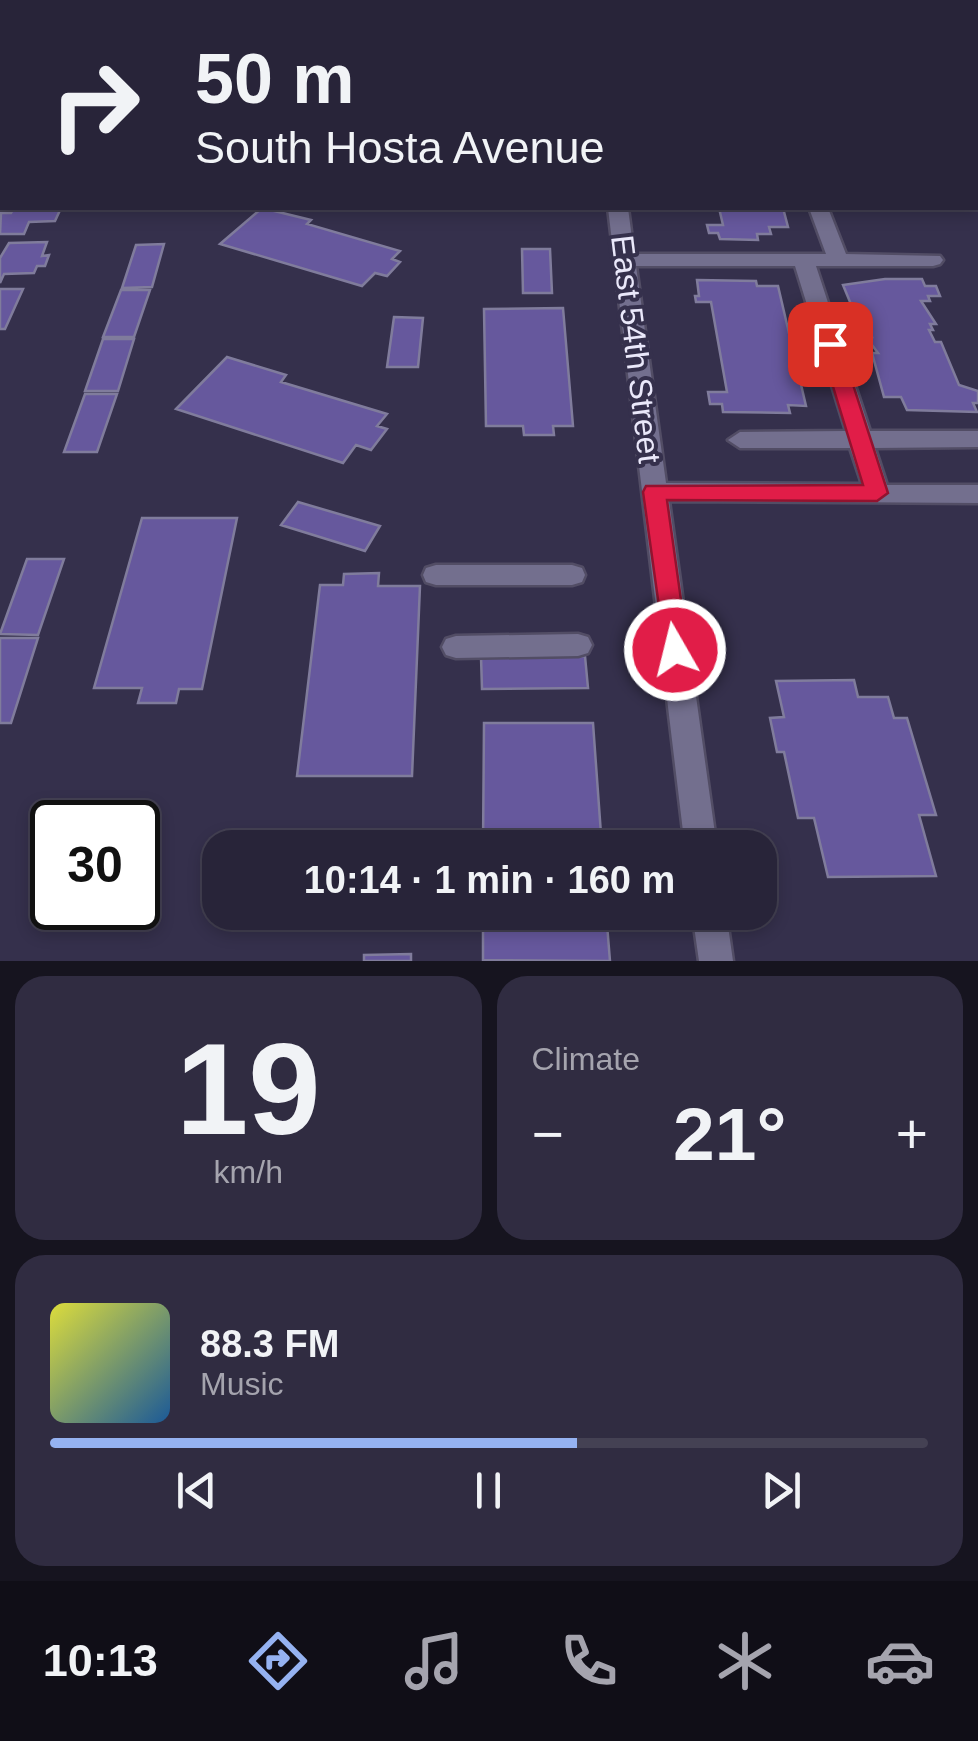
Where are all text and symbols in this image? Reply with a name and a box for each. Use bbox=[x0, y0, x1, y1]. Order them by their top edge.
icon: right bbox=[30, 40, 160, 170]
text: 50 m bbox=[195, 40, 355, 118]
text: South Hosta Avenue bbox=[195, 122, 604, 173]
street label: East 54th Street bbox=[604, 233, 668, 465]
pin bbox=[788, 302, 873, 387]
icon: arrive bbox=[803, 317, 858, 372]
position arrow bbox=[623, 598, 727, 702]
speed limit sign: 30 bbox=[30, 800, 160, 930]
text: 10:14 · 1 min · 160 m bbox=[304, 859, 675, 901]
text: 19 bbox=[176, 1016, 321, 1162]
text: Climate bbox=[532, 1041, 640, 1077]
text: 21° bbox=[673, 1092, 786, 1176]
text: − bbox=[532, 1103, 564, 1165]
text: + bbox=[896, 1103, 928, 1165]
text: km/h bbox=[214, 1154, 283, 1190]
text: 88.3 FM bbox=[200, 1323, 339, 1365]
text: Music bbox=[200, 1366, 284, 1402]
icon: previous bbox=[169, 1463, 224, 1518]
icon: pause bbox=[461, 1463, 516, 1518]
icon: next bbox=[754, 1463, 809, 1518]
icon: directions bbox=[243, 1626, 313, 1696]
icon: music bbox=[399, 1626, 469, 1696]
icon: phone bbox=[554, 1626, 624, 1696]
icon: climate bbox=[710, 1626, 780, 1696]
icon: car bbox=[865, 1626, 935, 1696]
text: 10:13 bbox=[43, 1635, 158, 1686]

